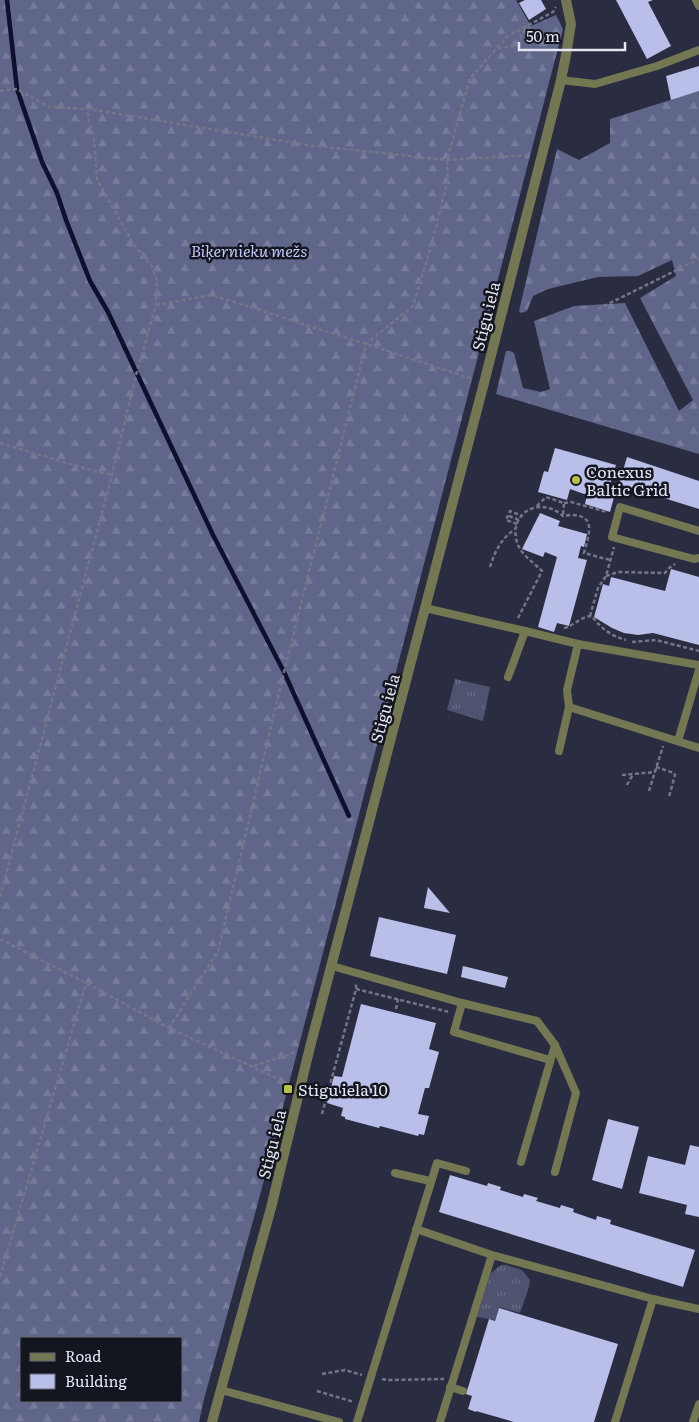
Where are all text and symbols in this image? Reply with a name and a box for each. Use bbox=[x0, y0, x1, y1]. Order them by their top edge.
scale bar bbox=[519, 20, 625, 52]
text: 50 m bbox=[526, 24, 560, 47]
park label: Biķernieku mežs bbox=[191, 238, 307, 262]
street label: Stigu iela bbox=[465, 278, 505, 353]
place label: Conexus Baltic Grid bbox=[586, 459, 668, 501]
marker: Conexus Baltic Grid bbox=[570, 474, 582, 486]
street label: Stigu iela bbox=[363, 670, 405, 745]
place label: Stigu iela 10 bbox=[298, 1077, 388, 1101]
marker: Stigu iela 10 bbox=[282, 1083, 294, 1095]
street label: Stigu iela bbox=[251, 1106, 291, 1181]
legend bbox=[20, 1337, 182, 1402]
text: Road bbox=[65, 1344, 101, 1367]
text: Building bbox=[65, 1369, 127, 1392]

